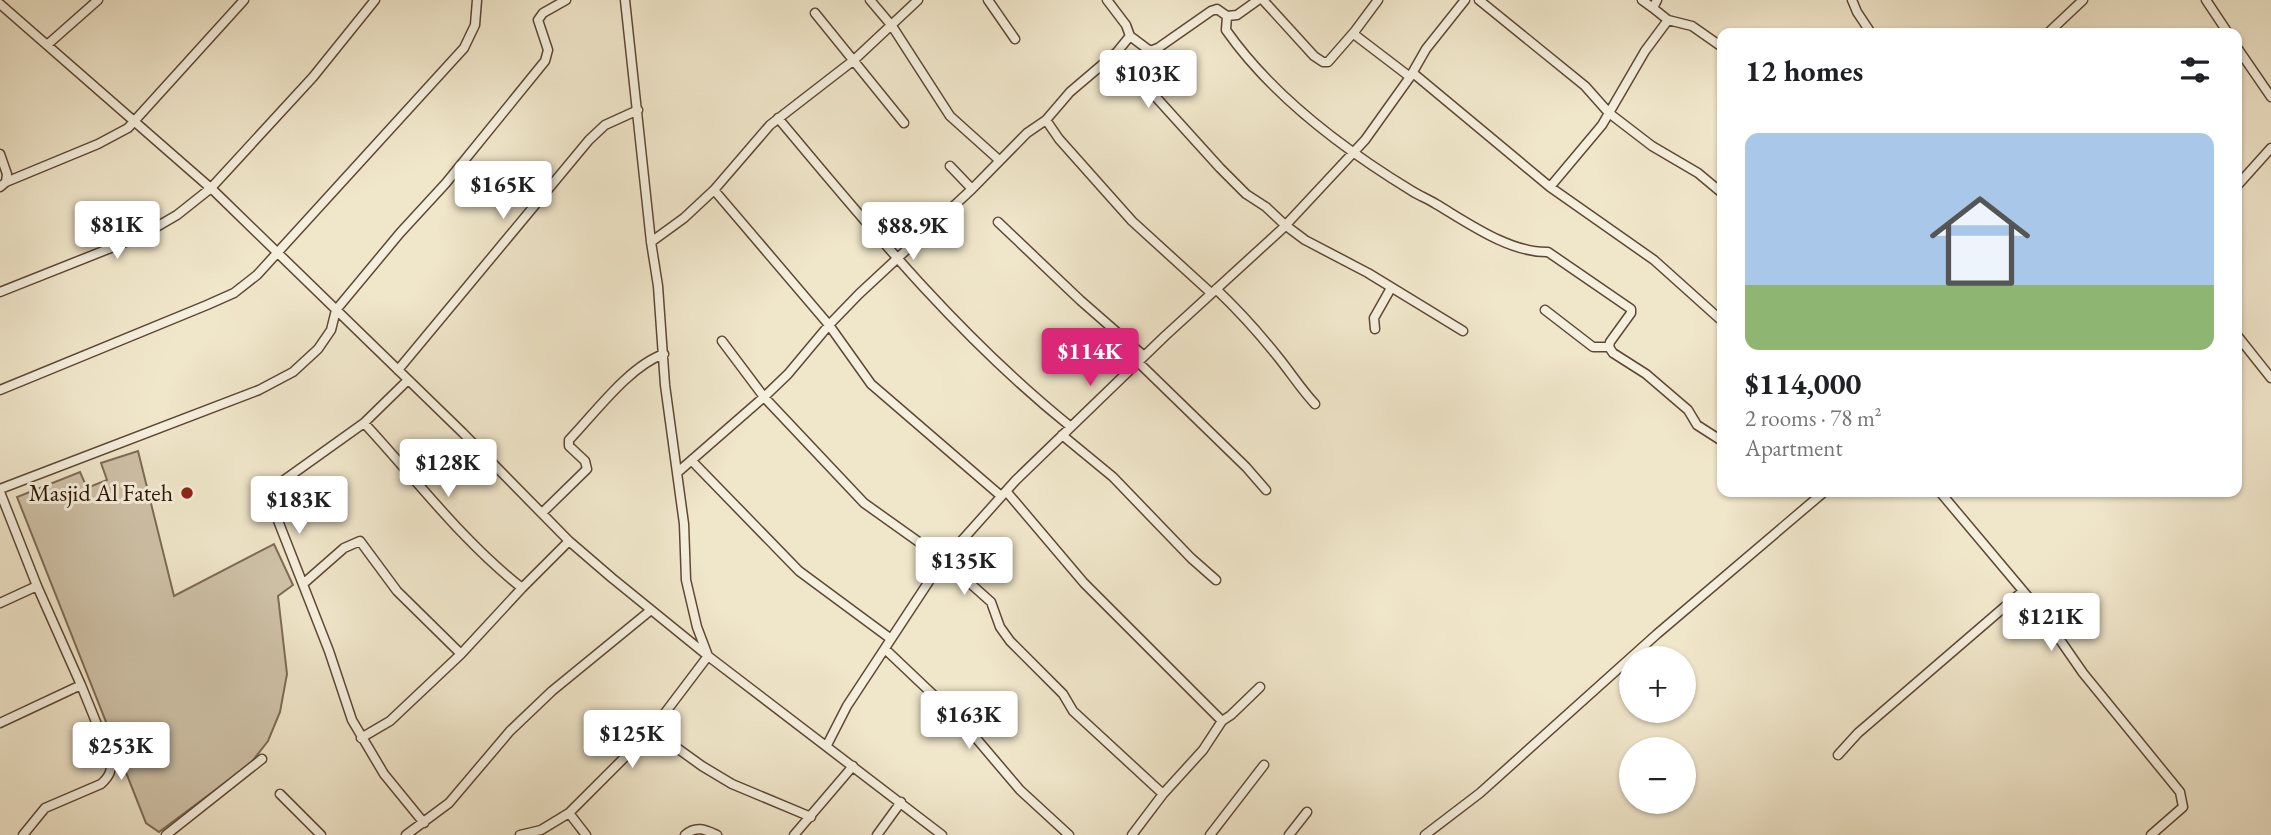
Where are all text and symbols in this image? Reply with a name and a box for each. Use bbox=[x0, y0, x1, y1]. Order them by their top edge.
pin: $103K bbox=[1099, 50, 1197, 110]
text: 12 homes bbox=[1745, 51, 1863, 90]
icon: filters bbox=[2176, 51, 2214, 89]
text: $103K bbox=[1116, 58, 1180, 88]
pin: $165K bbox=[454, 162, 552, 221]
text: $165K bbox=[471, 169, 535, 199]
icon: home bbox=[1917, 178, 2043, 304]
pin: $81K bbox=[76, 202, 158, 261]
pin: $88.9K bbox=[856, 202, 970, 262]
text: $81K bbox=[91, 209, 143, 239]
text: $88.9K bbox=[878, 210, 948, 240]
pin: $114K bbox=[1041, 328, 1139, 388]
text: $114K bbox=[1058, 336, 1122, 366]
text: $114,000 bbox=[1745, 364, 1861, 403]
text: 2 rooms · 78 m² bbox=[1745, 403, 1882, 433]
text: Apartment bbox=[1745, 433, 1843, 463]
pin: $128K bbox=[399, 440, 497, 499]
text: $128K bbox=[416, 447, 480, 477]
pin: $183K bbox=[250, 476, 348, 536]
place label: Masjid Al Fateh bbox=[29, 477, 173, 508]
text: $183K bbox=[267, 484, 331, 514]
marker: Masjid Al Fateh bbox=[179, 485, 195, 501]
pin: $135K bbox=[915, 538, 1013, 597]
text: $135K bbox=[932, 545, 996, 575]
pin: $121K bbox=[2002, 594, 2100, 653]
text: $121K bbox=[2019, 601, 2083, 631]
map controls bbox=[1619, 646, 1696, 814]
button: + bbox=[1619, 646, 1696, 723]
pin: $163K bbox=[920, 692, 1018, 751]
text: $163K bbox=[937, 699, 1001, 729]
pin: $125K bbox=[583, 710, 681, 770]
text: $125K bbox=[600, 718, 664, 748]
pin: $253K bbox=[72, 722, 170, 782]
text: $253K bbox=[89, 730, 153, 760]
button: − bbox=[1619, 737, 1696, 814]

